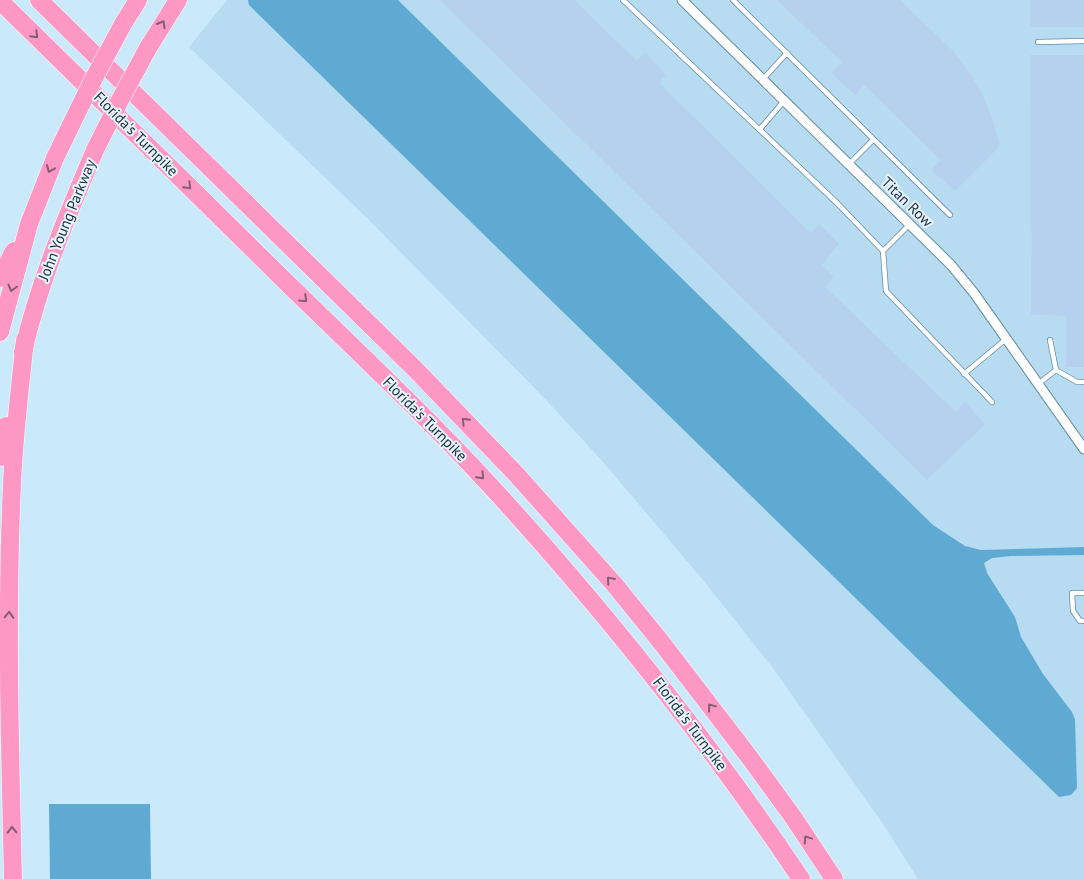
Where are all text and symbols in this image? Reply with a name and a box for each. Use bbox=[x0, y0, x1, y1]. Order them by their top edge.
one-way arrow bbox=[156, 20, 166, 29]
one-way arrow bbox=[29, 29, 38, 38]
street label: Florida's Turnpike bbox=[90, 87, 183, 180]
street label: John Young Parkway bbox=[33, 156, 99, 284]
one-way arrow bbox=[46, 164, 57, 173]
street label: Titan Row bbox=[878, 173, 937, 231]
one-way arrow bbox=[182, 180, 191, 189]
one-way arrow bbox=[7, 283, 17, 292]
one-way arrow bbox=[298, 293, 307, 302]
street label: Florida's Turnpike bbox=[379, 372, 472, 465]
one-way arrow bbox=[462, 418, 471, 427]
one-way arrow bbox=[475, 471, 484, 480]
one-way arrow bbox=[607, 577, 616, 586]
one-way arrow bbox=[4, 611, 14, 619]
street label: Florida's Turnpike bbox=[649, 673, 732, 774]
one-way arrow bbox=[709, 704, 717, 713]
one-way arrow bbox=[7, 826, 17, 834]
one-way arrow bbox=[804, 835, 813, 844]

